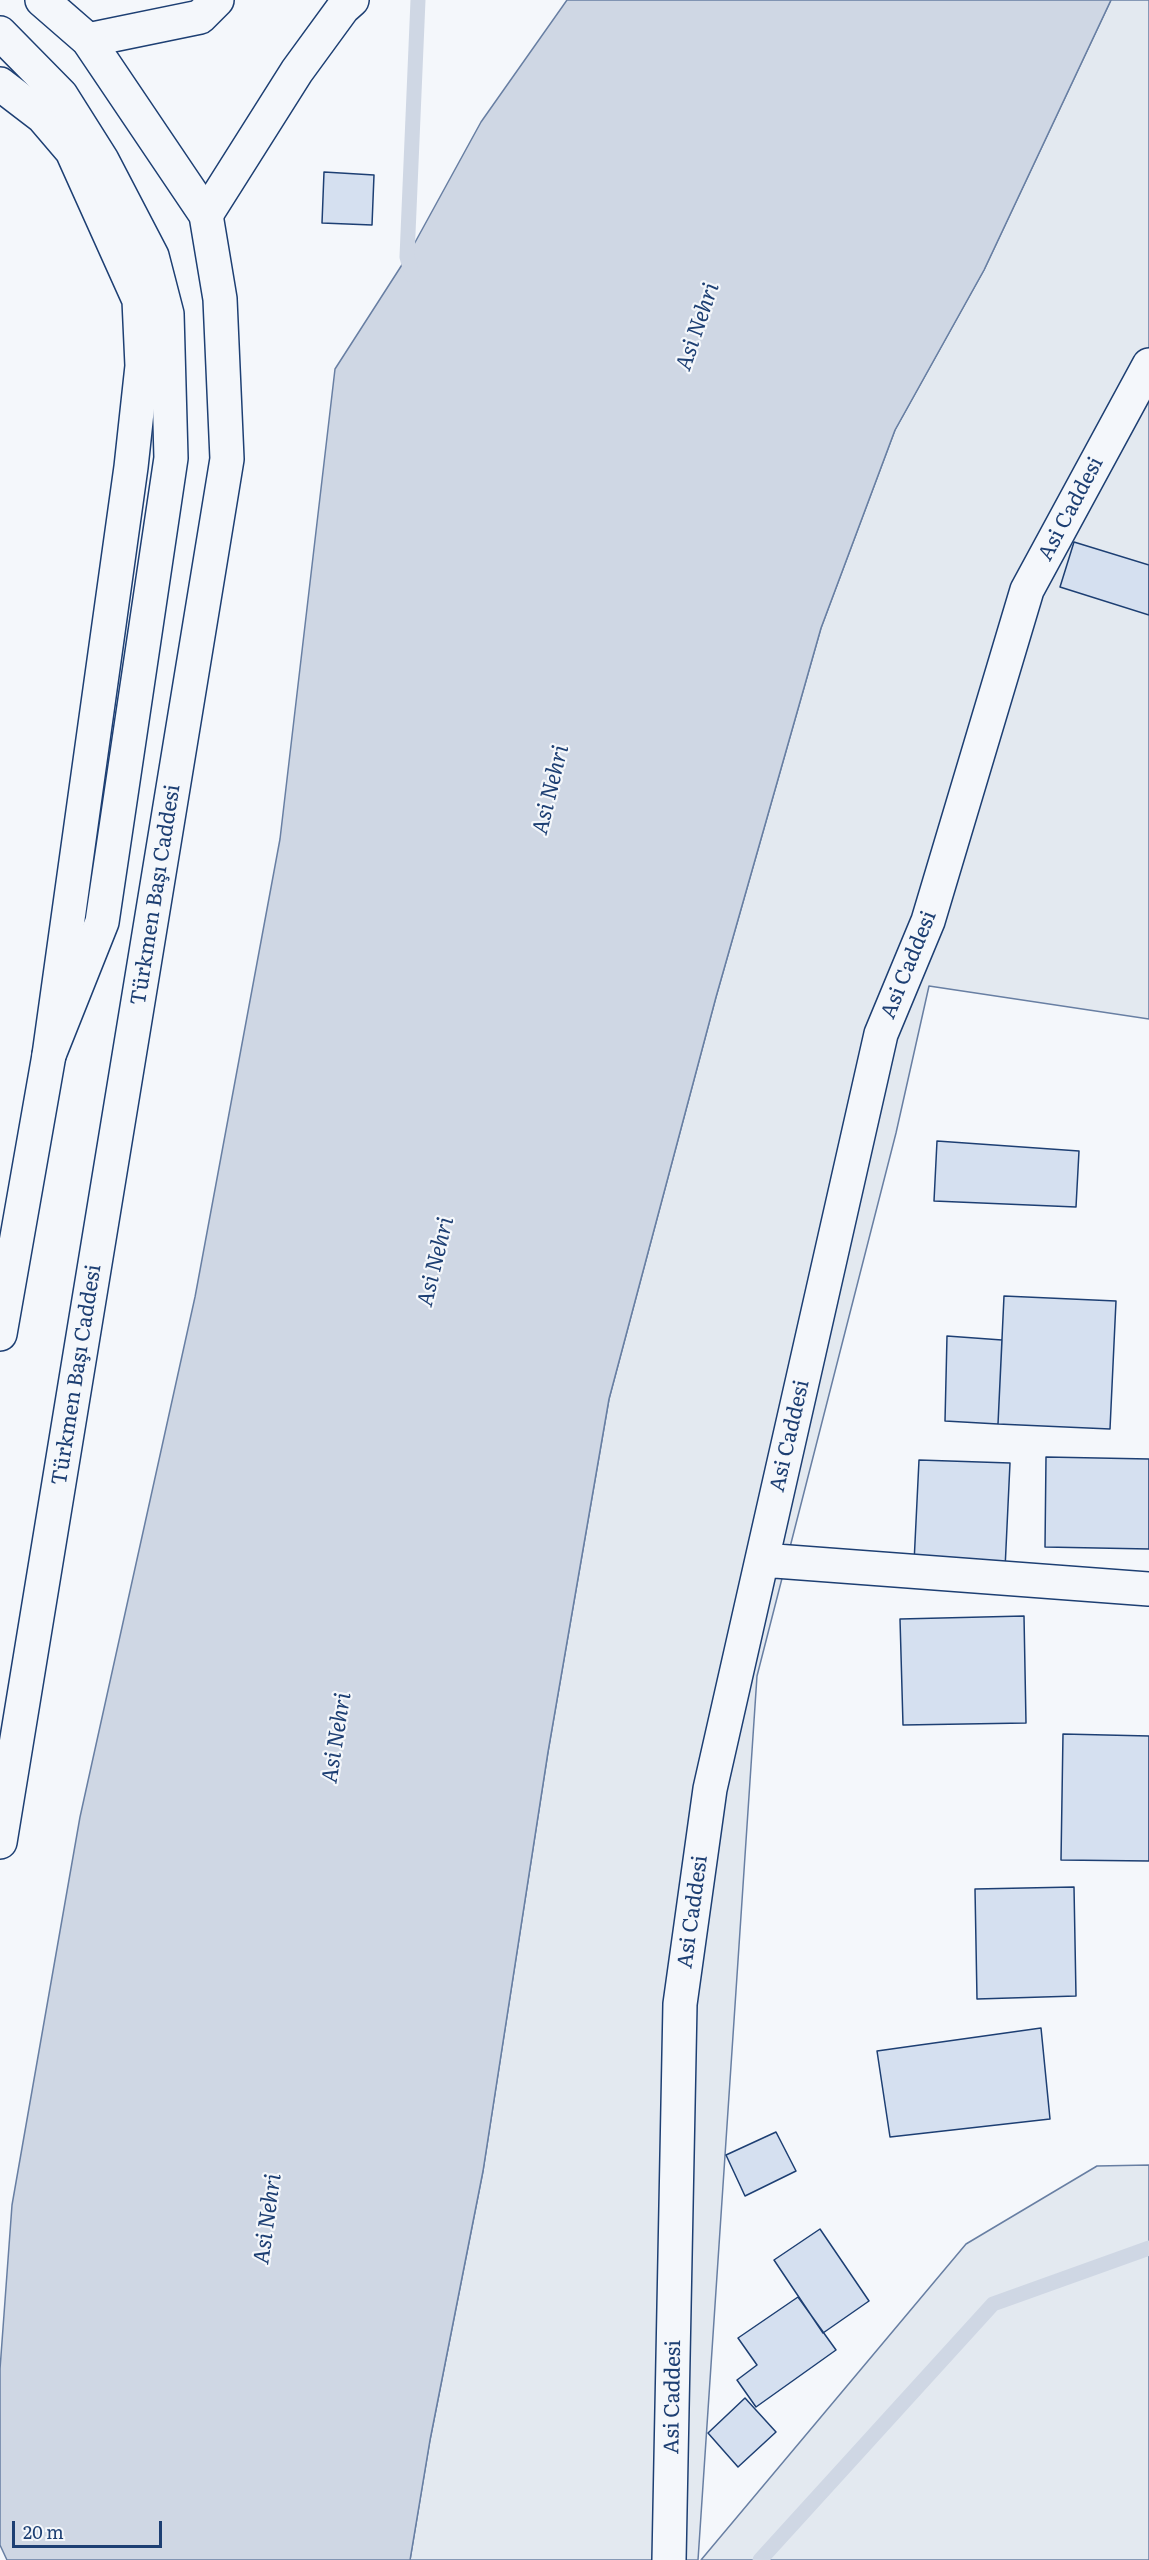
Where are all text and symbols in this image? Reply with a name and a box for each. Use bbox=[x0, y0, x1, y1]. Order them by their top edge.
water label: Asi Nehri bbox=[671, 280, 725, 374]
street label: Asi Caddesi bbox=[1033, 453, 1109, 565]
water label: Asi Nehri bbox=[527, 742, 575, 838]
street label: Türkmen Başı Caddesi bbox=[126, 783, 186, 1007]
street label: Asi Caddesi bbox=[876, 907, 942, 1023]
water label: Asi Nehri bbox=[412, 1214, 460, 1310]
street label: Türkmen Başı Caddesi bbox=[47, 1263, 107, 1487]
street label: Asi Caddesi bbox=[765, 1378, 815, 1494]
water label: Asi Nehri bbox=[317, 1691, 357, 1785]
street label: Asi Caddesi bbox=[673, 1854, 713, 1970]
water label: Asi Nehri bbox=[249, 2172, 287, 2266]
street label: Asi Caddesi bbox=[659, 2340, 687, 2454]
scale bar bbox=[15, 2509, 165, 2547]
text: 20 m bbox=[23, 2518, 64, 2545]

